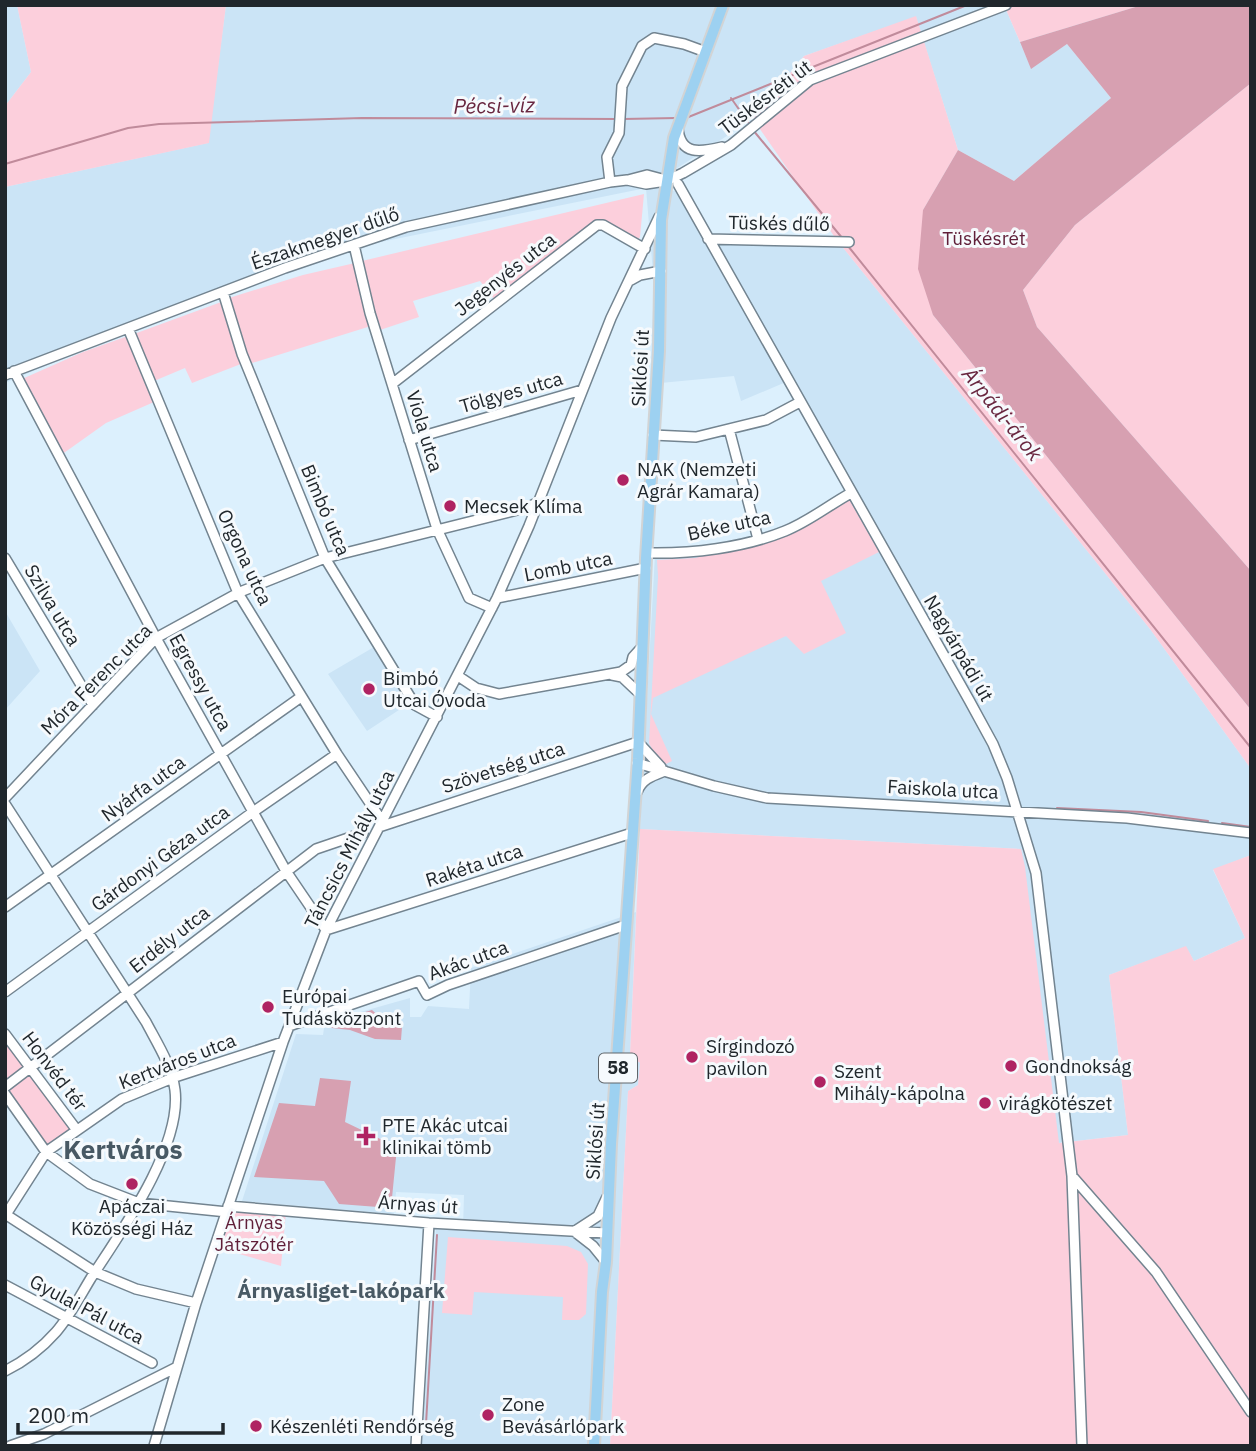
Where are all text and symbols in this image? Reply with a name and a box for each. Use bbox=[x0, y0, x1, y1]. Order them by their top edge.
street label: Tüskésréti út bbox=[714, 54, 816, 140]
water label: Pécsi-víz bbox=[453, 90, 535, 120]
street label: Északmegyer dűlő bbox=[248, 201, 402, 275]
street label: Tüskés dűlő bbox=[728, 210, 830, 236]
park label: Tüskésrét bbox=[942, 226, 1026, 250]
street label: Jegenyés utca bbox=[450, 227, 560, 321]
street label: Siklósi út bbox=[626, 329, 654, 407]
water label: Árpádi-árok bbox=[956, 360, 1050, 467]
street label: Tölgyes utca bbox=[457, 366, 565, 418]
street label: Viola utca bbox=[401, 387, 449, 475]
place label: NAK (Nemzeti Agrár Kamara) bbox=[637, 457, 760, 503]
street label: Bimbó utca bbox=[296, 461, 356, 559]
marker: NAK (Nemzeti Agrár Kamara) bbox=[615, 472, 631, 488]
place label: Mecsek Klíma bbox=[464, 494, 582, 518]
marker: Mecsek Klíma bbox=[442, 498, 458, 514]
street label: Béke utca bbox=[685, 504, 773, 546]
street label: Orgona utca bbox=[212, 505, 278, 609]
street label: Lomb utca bbox=[522, 546, 614, 586]
street label: Szilva utca bbox=[19, 560, 87, 650]
street label: Nagyárpádi út bbox=[919, 591, 999, 705]
street label: Móra Ferenc utca bbox=[35, 618, 157, 740]
street label: Egressy utca bbox=[164, 629, 238, 735]
place label: Bimbó Utcai Óvoda bbox=[383, 666, 486, 712]
marker: Bimbó Utcai Óvoda bbox=[361, 681, 377, 697]
street label: Szövetség utca bbox=[439, 736, 567, 798]
street label: Nyárfa utca bbox=[96, 750, 190, 826]
street label: Táncsics Mihály utca bbox=[299, 766, 399, 932]
street label: Faiskola utca bbox=[887, 774, 999, 804]
street label: Gárdonyi Géza utca bbox=[86, 800, 234, 916]
street label: Rakéta utca bbox=[422, 838, 526, 892]
street label: Erdély utca bbox=[124, 900, 214, 978]
street label: Akác utca bbox=[425, 934, 511, 986]
place label: Európai Tudásközpont bbox=[282, 984, 401, 1030]
marker: Európai Tudásközpont bbox=[260, 999, 276, 1015]
street label: Honvéd tér bbox=[17, 1026, 93, 1116]
street label: Kertváros utca bbox=[115, 1028, 239, 1094]
place label: Sírgindozó pavilon bbox=[706, 1034, 795, 1080]
marker: Sírgindozó pavilon bbox=[684, 1049, 700, 1065]
road number: 58 bbox=[599, 1054, 637, 1083]
place label: Gondnokság bbox=[1025, 1054, 1131, 1078]
marker: Gondnokság bbox=[1003, 1058, 1019, 1074]
place label: Szent Mihály-kápolna bbox=[834, 1059, 965, 1105]
marker: Szent Mihály-kápolna bbox=[812, 1074, 828, 1090]
place label: virágkötészet bbox=[999, 1091, 1112, 1115]
marker: virágkötészet bbox=[977, 1095, 993, 1111]
street label: Siklósi út bbox=[580, 1101, 610, 1181]
place label: PTE Akác utcai klinikai tömb bbox=[382, 1113, 508, 1159]
marker: PTE Akác utcai klinikai tömb bbox=[356, 1126, 376, 1146]
district label: Kertváros bbox=[63, 1132, 183, 1166]
marker: Apáczai Közösségi Ház bbox=[124, 1176, 140, 1192]
street label: Árnyas út bbox=[377, 1189, 459, 1219]
place label: Apáczai Közösségi Ház bbox=[71, 1194, 193, 1240]
park label: Árnyas Játszótér bbox=[215, 1210, 293, 1256]
street label: Gyulai Pál utca bbox=[26, 1269, 148, 1349]
district label: Árnyasliget-lakópark bbox=[237, 1276, 446, 1304]
scale bar bbox=[18, 1392, 222, 1436]
place label: Zone Bevásárlópark bbox=[502, 1392, 624, 1438]
text: 200 m bbox=[28, 1401, 89, 1429]
marker: Zone Bevásárlópark bbox=[480, 1407, 496, 1423]
place label: Készenléti Rendőrség bbox=[270, 1414, 454, 1438]
marker: Készenléti Rendőrség bbox=[248, 1418, 264, 1434]

